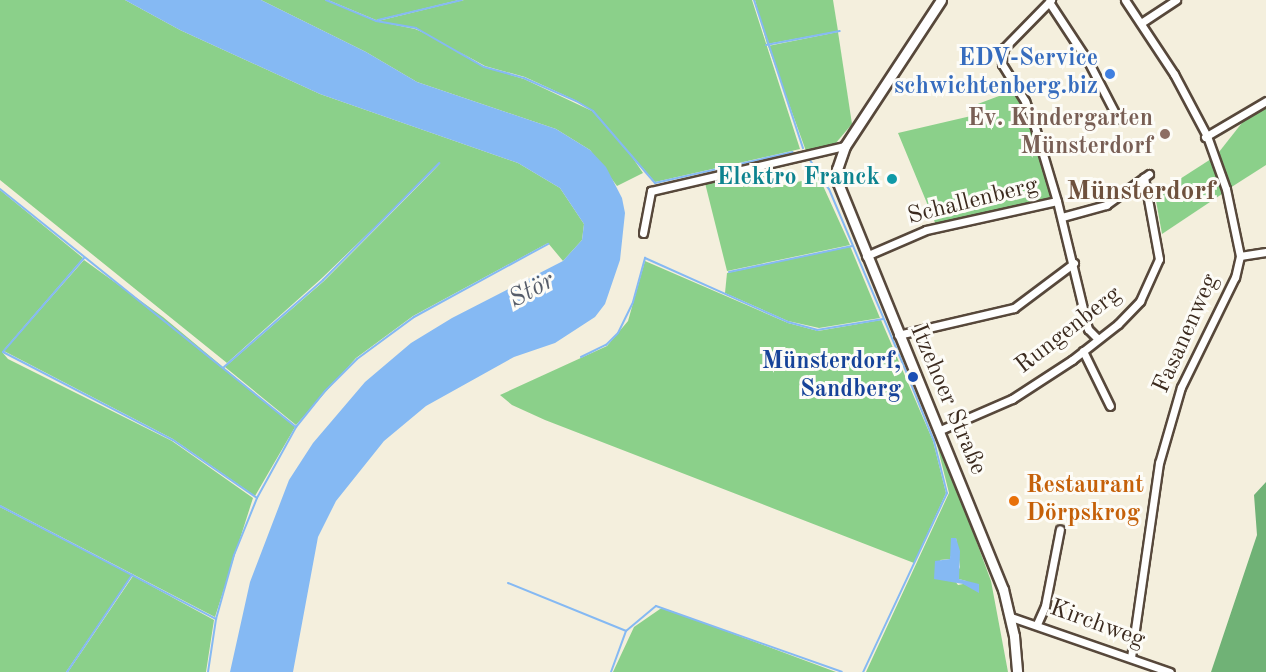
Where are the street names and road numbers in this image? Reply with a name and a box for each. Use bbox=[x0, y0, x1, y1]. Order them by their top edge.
street label: Schallenberg bbox=[905, 172, 1041, 232]
street label: Fasanenweg bbox=[1148, 270, 1226, 398]
street label: Rungenberg bbox=[1010, 281, 1128, 381]
street label: Itzehoer Straße bbox=[902, 320, 992, 480]
street label: Kirchweg bbox=[1045, 594, 1149, 656]

